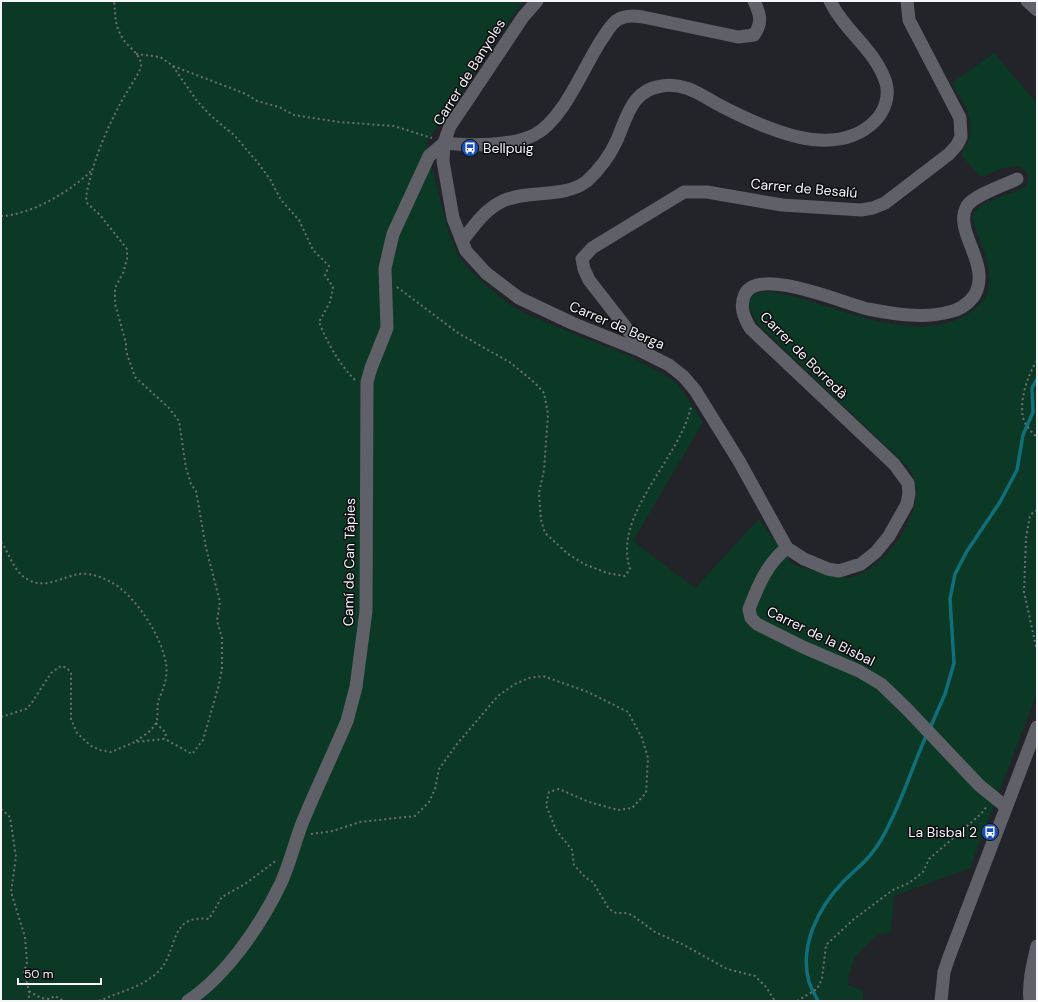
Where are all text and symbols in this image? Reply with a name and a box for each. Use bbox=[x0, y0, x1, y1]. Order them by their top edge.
street label: Carrer de Banyoles bbox=[429, 15, 509, 129]
bus stop icon: Bellpuig bbox=[460, 138, 480, 158]
place label: Bellpuig bbox=[483, 139, 534, 157]
street label: Carrer de Besalú bbox=[750, 174, 858, 202]
street label: Carrer de Berga bbox=[567, 297, 667, 353]
street label: Carrer de Borredà bbox=[757, 308, 851, 402]
street label: Camí de Can Tàpies bbox=[339, 498, 359, 626]
street label: Carrer de la Bisbal bbox=[764, 602, 878, 670]
bus stop icon: La Bisbal 2 bbox=[980, 822, 1000, 842]
place label: La Bisbal 2 bbox=[908, 823, 977, 841]
scale bar bbox=[18, 960, 101, 986]
text: 50 m bbox=[24, 966, 53, 982]

